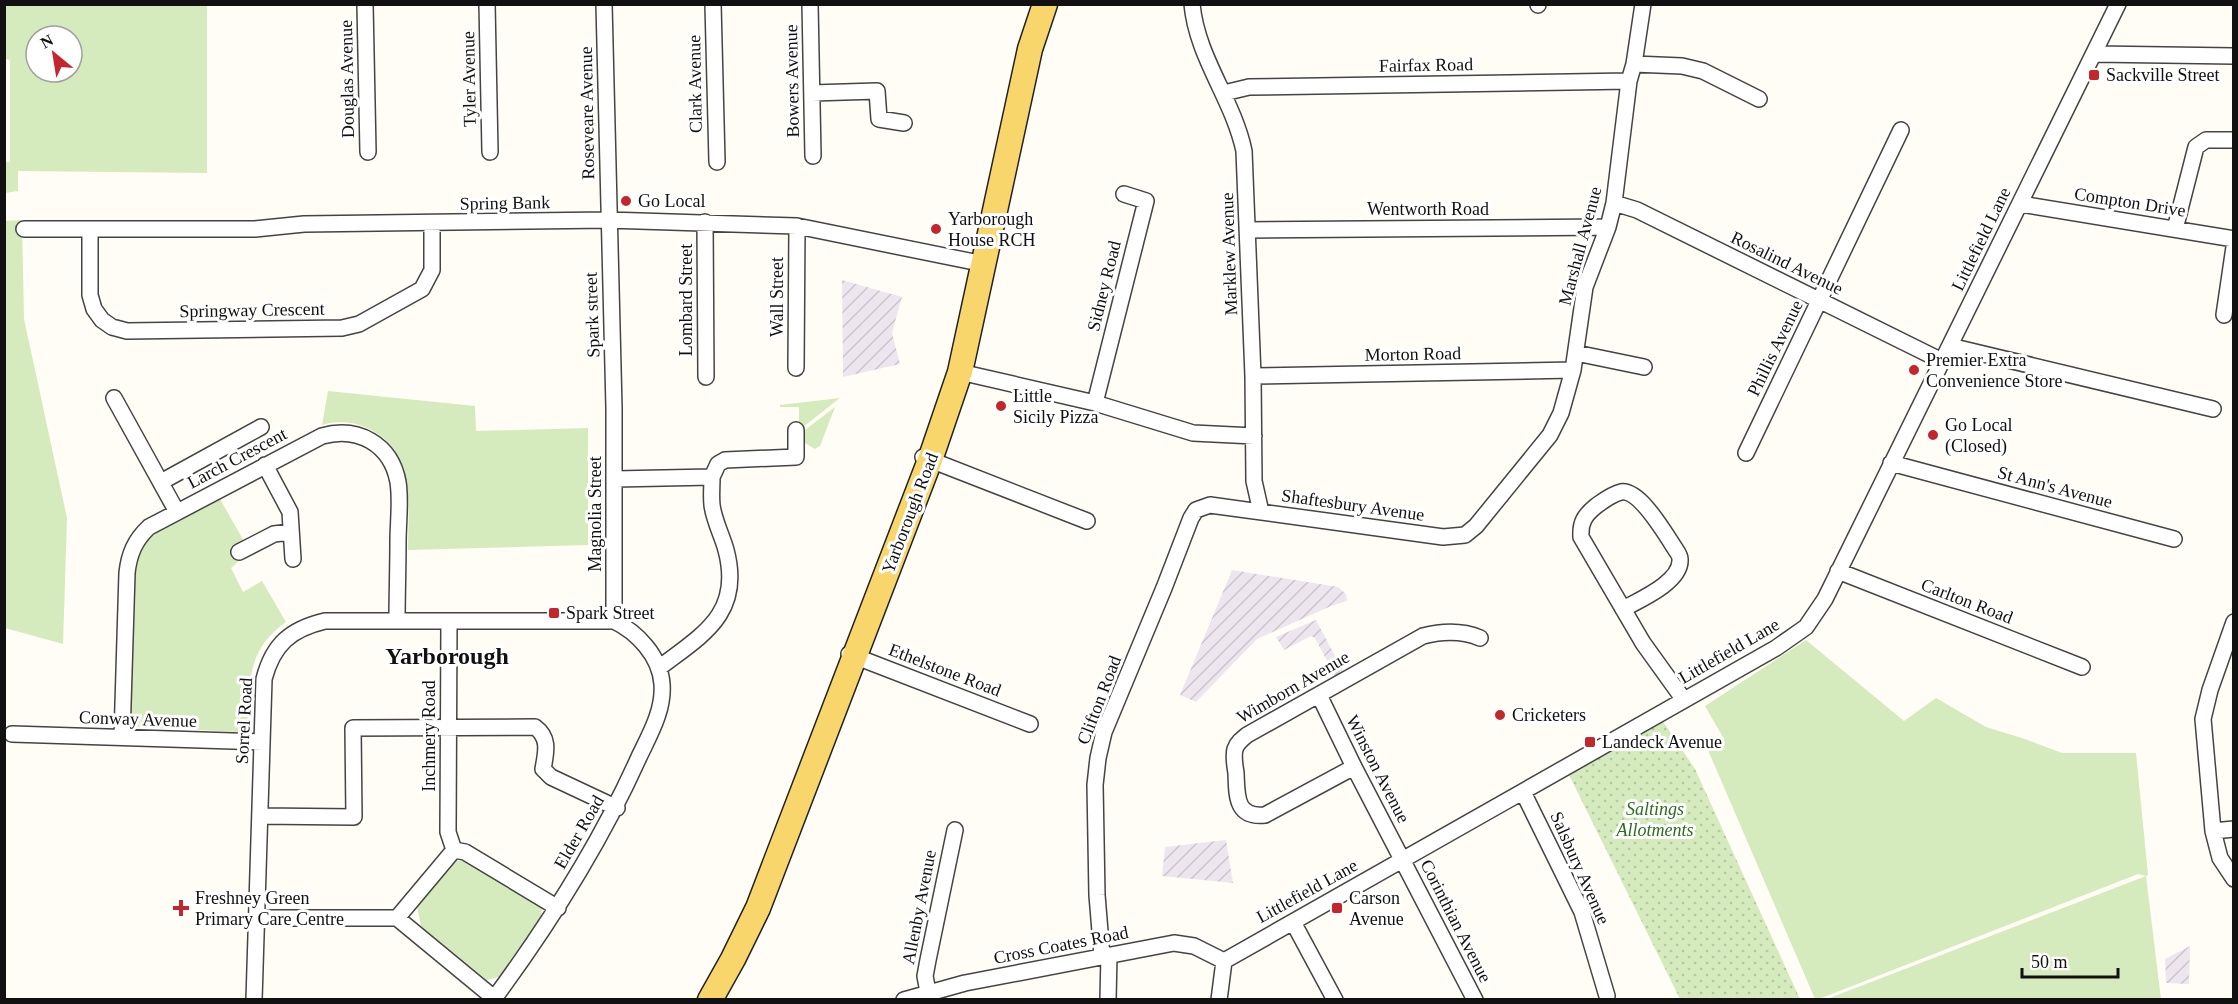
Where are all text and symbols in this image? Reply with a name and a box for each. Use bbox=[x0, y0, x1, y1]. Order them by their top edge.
street label: Douglas Avenue bbox=[336, 20, 358, 138]
north arrow bbox=[24, 24, 84, 84]
street label: Bowers Avenue bbox=[781, 24, 803, 138]
text: N bbox=[37, 31, 56, 52]
street label: Tyler Avenue bbox=[458, 31, 480, 127]
street label: Clark Avenue bbox=[684, 35, 706, 133]
street label: Roseveare Avenue bbox=[576, 46, 598, 180]
street label: Fairfax Road bbox=[1379, 54, 1473, 76]
place label: Sackville Street bbox=[2106, 65, 2219, 85]
marker: Sackville Street bbox=[2087, 68, 2101, 82]
street label: Compton Drive bbox=[2073, 183, 2187, 221]
street label: Marshall Avenue bbox=[1555, 184, 1605, 308]
street label: Littlefield Lane bbox=[1947, 184, 2015, 294]
place label: Go Local bbox=[638, 191, 705, 211]
street label: Spring Bank bbox=[460, 192, 550, 214]
street label: Marklew Avenue bbox=[1217, 192, 1241, 316]
marker: Go Local bbox=[619, 194, 633, 208]
street label: Wentworth Road bbox=[1367, 199, 1489, 219]
place label: Yarborough House RCH bbox=[948, 209, 1036, 250]
marker: Yarborough House RCH bbox=[929, 222, 943, 236]
street label: Rosalind Avenue bbox=[1728, 227, 1846, 299]
street label: Sidney Road bbox=[1083, 239, 1125, 333]
street label: Lombard Street bbox=[676, 244, 696, 356]
street label: Wall Street bbox=[767, 257, 787, 337]
street label: Spark street bbox=[581, 272, 603, 358]
street label: Phillis Avenue bbox=[1743, 297, 1807, 399]
street label: Springway Crescent bbox=[179, 299, 325, 321]
street label: Morton Road bbox=[1365, 343, 1461, 365]
place label: Premier Extra Convenience Store bbox=[1926, 350, 2062, 391]
marker: Premier Extra Convenience Store bbox=[1907, 363, 1921, 377]
place label: Little Sicily Pizza bbox=[1013, 386, 1098, 427]
marker: Little Sicily Pizza bbox=[994, 399, 1008, 413]
place label: Go Local (Closed) bbox=[1945, 415, 2012, 457]
street label: Larch Crescent bbox=[184, 423, 290, 493]
marker: Go Local (Closed) bbox=[1926, 428, 1940, 442]
street label: Yarborough Road bbox=[878, 450, 942, 576]
street label: Magnolia Street bbox=[585, 456, 605, 572]
street label: St Ann's Avenue bbox=[1995, 462, 2115, 512]
street label: Shaftesbury Avenue bbox=[1280, 485, 1426, 525]
street label: Carlton Road bbox=[1918, 574, 2016, 628]
place label: Spark Street bbox=[566, 603, 654, 623]
marker: Spark Street bbox=[547, 606, 561, 620]
street label: Littlefield Lane bbox=[1675, 614, 1783, 688]
street label: Ethelstone Road bbox=[886, 639, 1004, 701]
district label: Yarborough bbox=[385, 643, 509, 669]
street label: Wimborn Avenue bbox=[1233, 647, 1353, 727]
street label: Clifton Road bbox=[1073, 653, 1125, 747]
street label: Sorrel Road bbox=[232, 677, 256, 765]
street label: Inchmery Road bbox=[419, 680, 439, 792]
place label: Cricketers bbox=[1512, 705, 1586, 725]
street label: Conway Avenue bbox=[79, 707, 197, 731]
marker: Cricketers bbox=[1493, 708, 1507, 722]
street label: Winston Avenue bbox=[1342, 712, 1414, 826]
place label: Landeck Avenue bbox=[1602, 732, 1722, 752]
marker: Landeck Avenue bbox=[1583, 735, 1597, 749]
street label: Elder Road bbox=[550, 792, 608, 872]
park label: Saltings Allotments bbox=[1616, 799, 1694, 840]
street label: Salsbury Avenue bbox=[1546, 809, 1614, 927]
street label: Allenby Avenue bbox=[898, 848, 940, 966]
street label: Littlefield Lane bbox=[1253, 855, 1361, 927]
street label: Corinthian Avenue bbox=[1416, 856, 1496, 986]
place label: Freshney Green Primary Care Centre bbox=[195, 888, 344, 929]
place label: Carson Avenue bbox=[1349, 888, 1404, 929]
marker: Freshney Green Primary Care Centre bbox=[172, 899, 190, 917]
marker: Carson Avenue bbox=[1330, 901, 1344, 915]
street label: Cross Coates Road bbox=[992, 922, 1130, 968]
scale bar bbox=[2022, 941, 2118, 979]
text: 50 m bbox=[2031, 952, 2068, 972]

